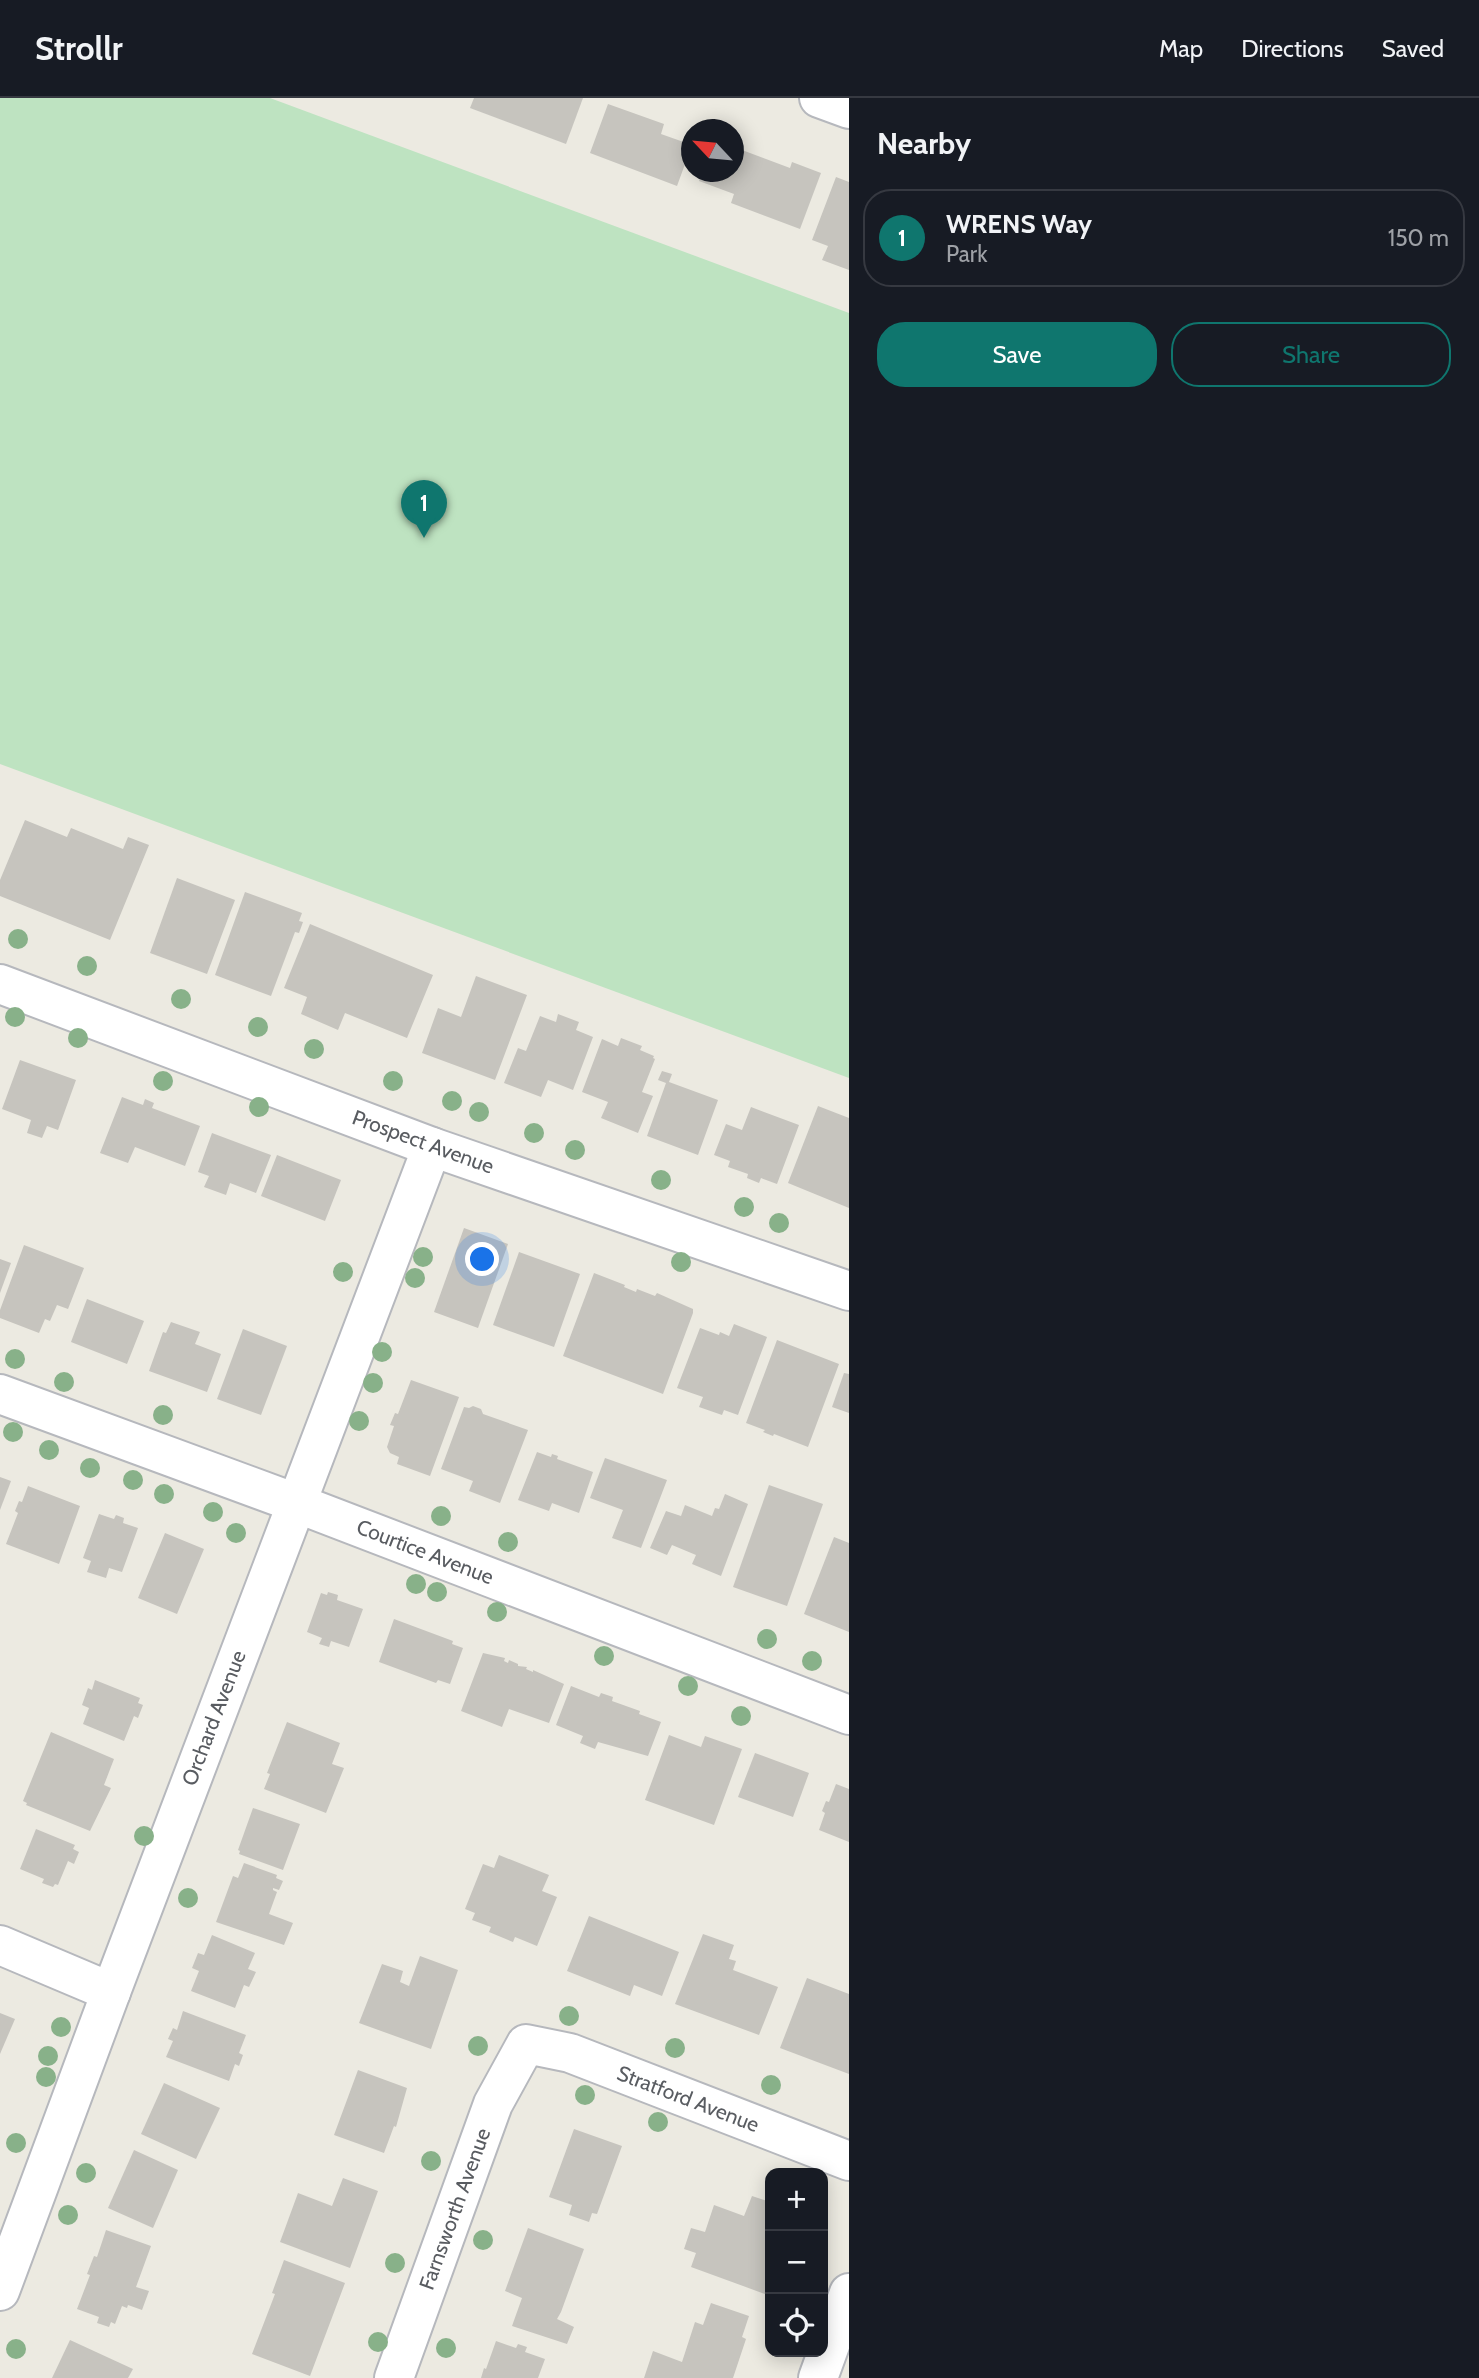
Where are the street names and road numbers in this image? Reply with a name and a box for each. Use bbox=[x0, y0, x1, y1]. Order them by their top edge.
street label: Prospect Avenue bbox=[349, 1104, 498, 1179]
street label: Courtice Avenue bbox=[353, 1514, 497, 1589]
street label: Orchard Avenue bbox=[176, 1646, 251, 1789]
street label: Stratford Avenue bbox=[614, 2060, 763, 2137]
street label: Farnsworth Avenue bbox=[414, 2124, 495, 2293]

